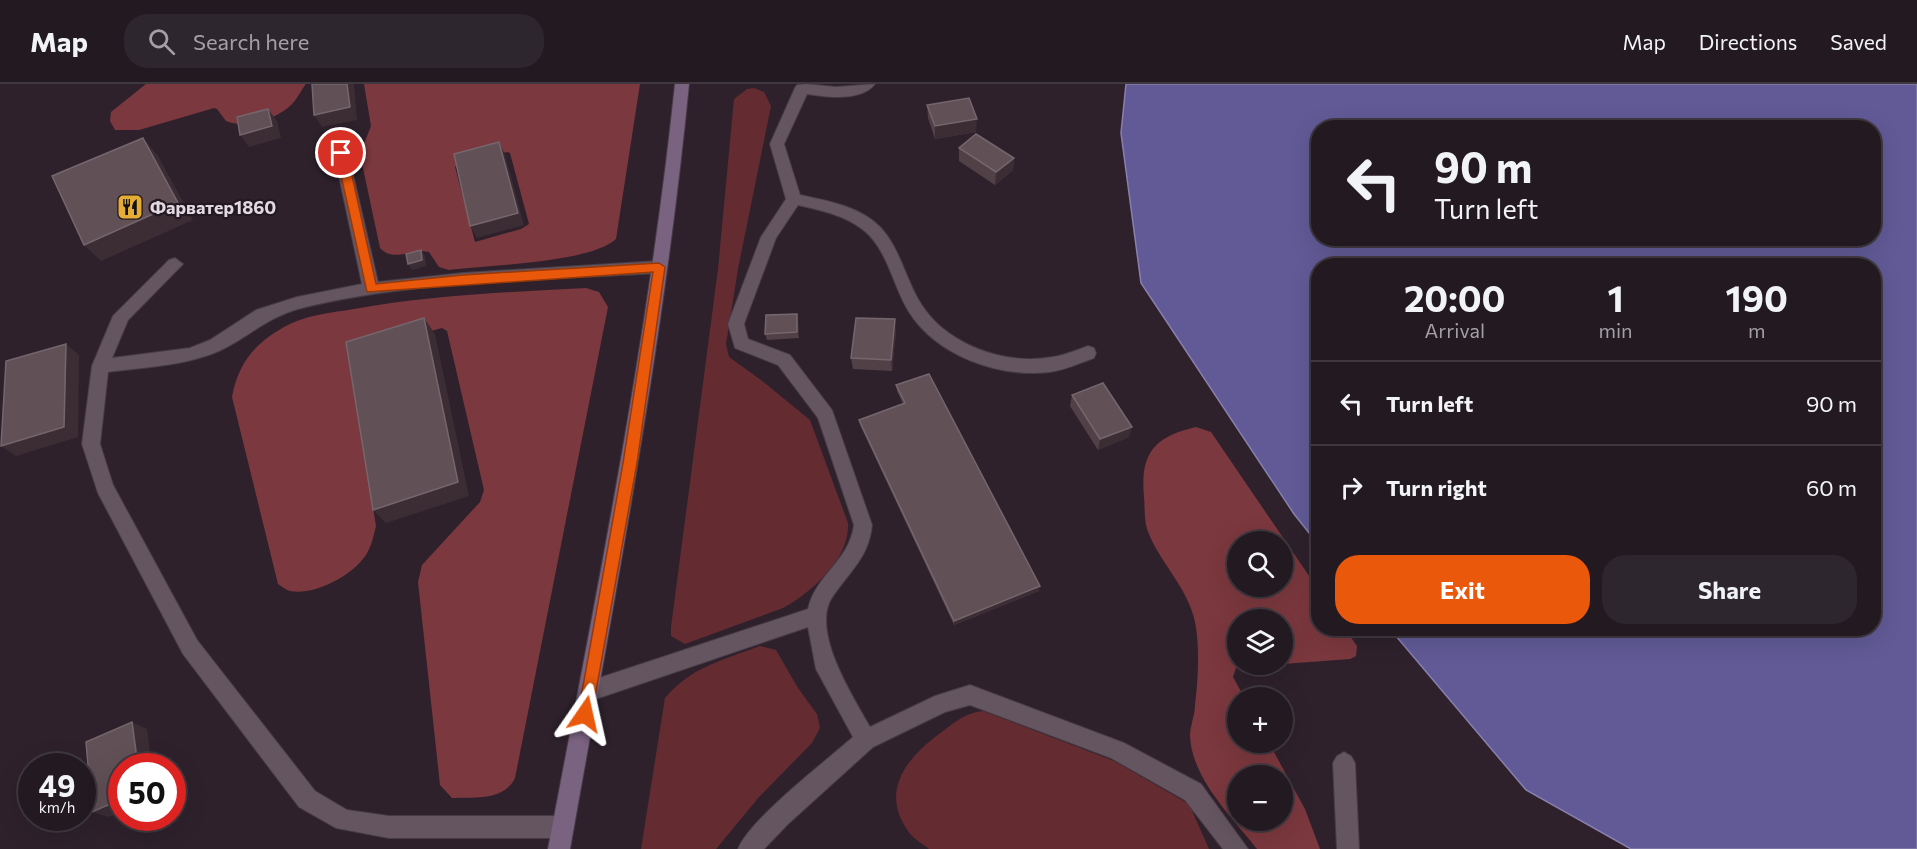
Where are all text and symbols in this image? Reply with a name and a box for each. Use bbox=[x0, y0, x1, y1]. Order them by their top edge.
search box bbox=[124, 14, 544, 68]
text: Map bbox=[30, 24, 88, 58]
icon: search bbox=[145, 25, 178, 58]
text: Search here bbox=[193, 28, 309, 55]
text: Map bbox=[1623, 29, 1666, 54]
text: Directions bbox=[1699, 29, 1797, 54]
text: Saved bbox=[1830, 29, 1887, 54]
pin bbox=[315, 127, 366, 178]
icon: arrive bbox=[324, 136, 357, 169]
text: 90 m bbox=[1434, 140, 1533, 192]
icon: left bbox=[1335, 144, 1413, 222]
restaurant icon: Фарватер1860 bbox=[115, 192, 145, 222]
text: Turn left bbox=[1434, 192, 1538, 225]
place label: Фарватер1860 bbox=[150, 196, 276, 218]
text: 20:00 bbox=[1404, 275, 1506, 319]
text: 1 bbox=[1607, 275, 1624, 319]
text: 190 bbox=[1726, 275, 1788, 319]
text: Arrival bbox=[1425, 318, 1485, 342]
text: min bbox=[1599, 318, 1633, 342]
text: m bbox=[1748, 318, 1766, 342]
icon: left bbox=[1335, 387, 1368, 420]
text: Turn left bbox=[1386, 390, 1473, 417]
text: 90 m bbox=[1806, 390, 1857, 417]
icon: right bbox=[1335, 471, 1368, 504]
text: Turn right bbox=[1386, 474, 1487, 501]
text: 60 m bbox=[1806, 474, 1857, 501]
map controls bbox=[1227, 531, 1293, 831]
button: search bbox=[1227, 531, 1293, 597]
button: Exit bbox=[1335, 555, 1590, 624]
button: Share bbox=[1602, 555, 1857, 624]
button: layers bbox=[1227, 609, 1293, 675]
position arrow bbox=[553, 682, 617, 746]
button: + bbox=[1227, 687, 1293, 753]
speed limit sign: 50 bbox=[108, 753, 186, 831]
button: − bbox=[1227, 765, 1293, 831]
text: 49 bbox=[39, 766, 75, 803]
text: km/h bbox=[39, 798, 75, 816]

